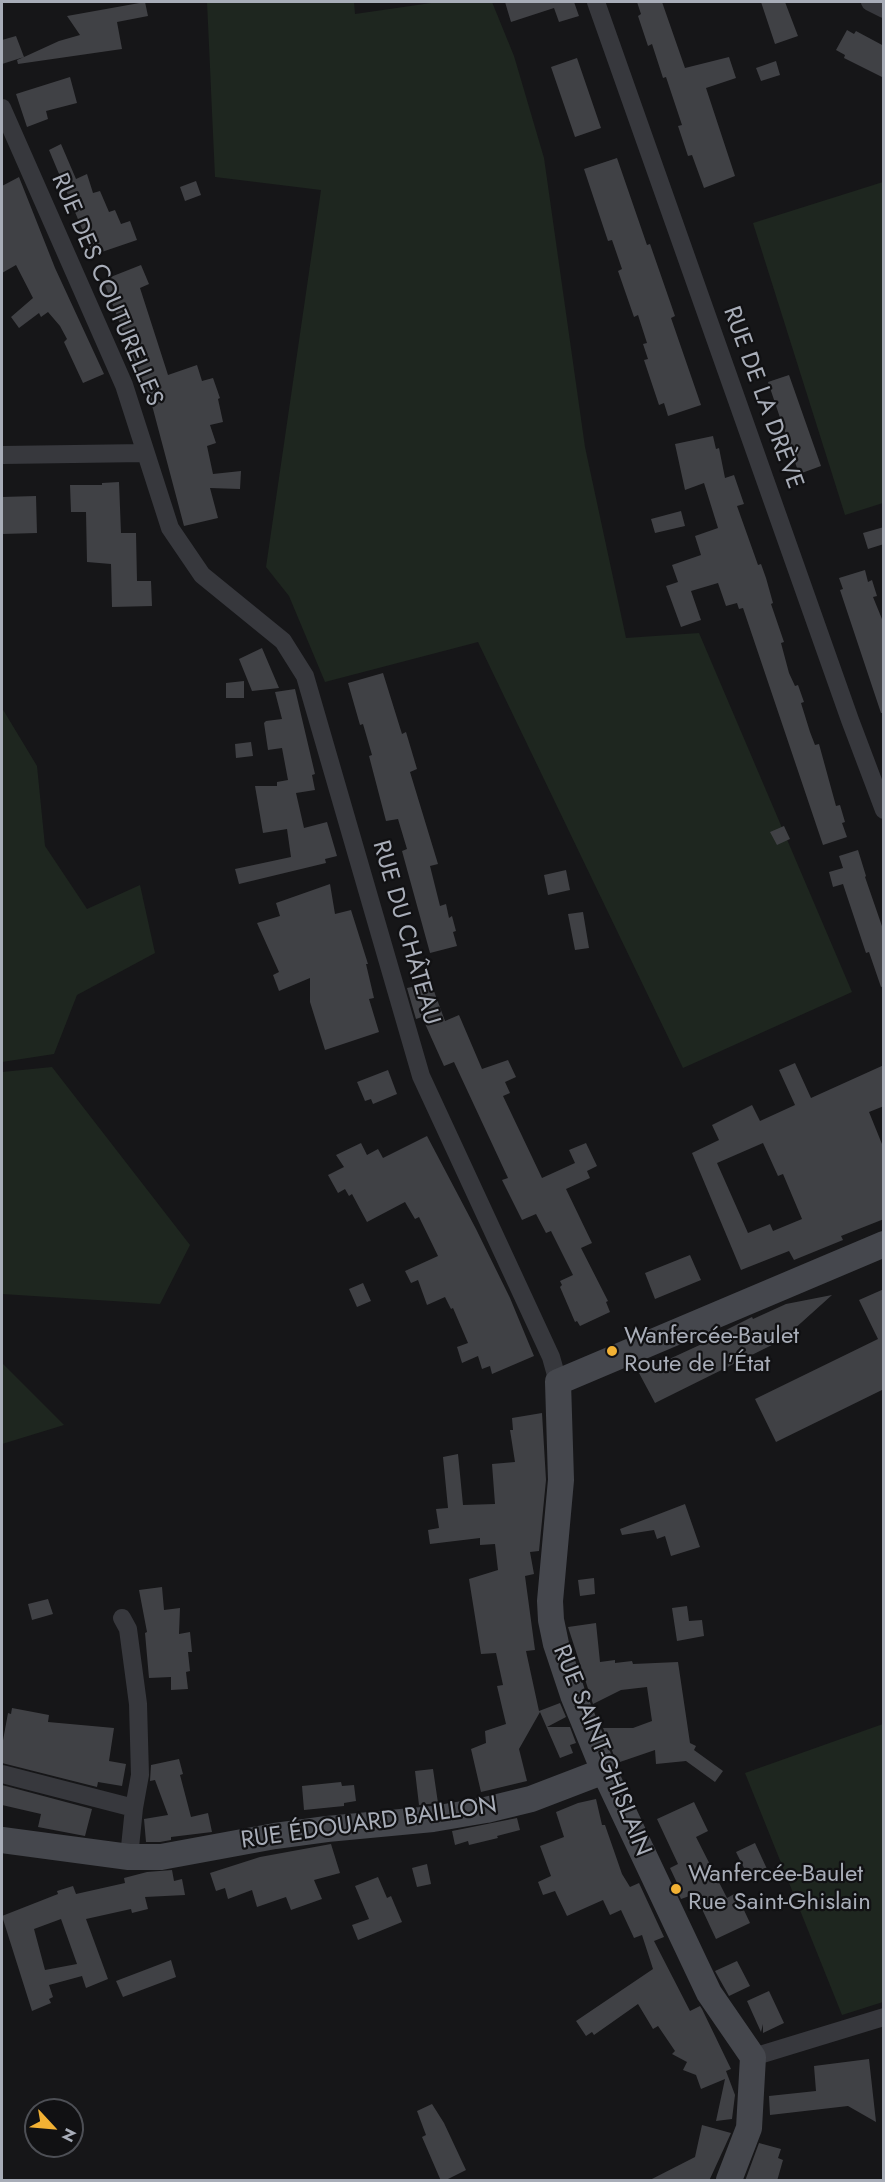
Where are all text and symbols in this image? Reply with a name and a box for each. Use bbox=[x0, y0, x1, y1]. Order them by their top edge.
street label: RUE DES COUTURELLES bbox=[44, 169, 168, 411]
street label: RUE DE LA DRÈVE bbox=[716, 303, 808, 493]
street label: RUE DU CHÂTEAU bbox=[365, 838, 445, 1028]
place label: Wanfercée-Baulet Route de l'État bbox=[624, 1323, 799, 1379]
marker: Wanfercée-Baulet Route de l'État bbox=[605, 1344, 619, 1358]
street label: RUE SAINT-GHISLAIN bbox=[545, 1641, 657, 1861]
street label: RUE ÉDOUARD BAILLON bbox=[239, 1792, 499, 1856]
place label: Wanfercée-Baulet Rue Saint-Ghislain bbox=[688, 1861, 871, 1917]
marker: Wanfercée-Baulet Rue Saint-Ghislain bbox=[669, 1882, 683, 1896]
north arrow bbox=[24, 2098, 84, 2158]
text: N bbox=[56, 2124, 82, 2146]

